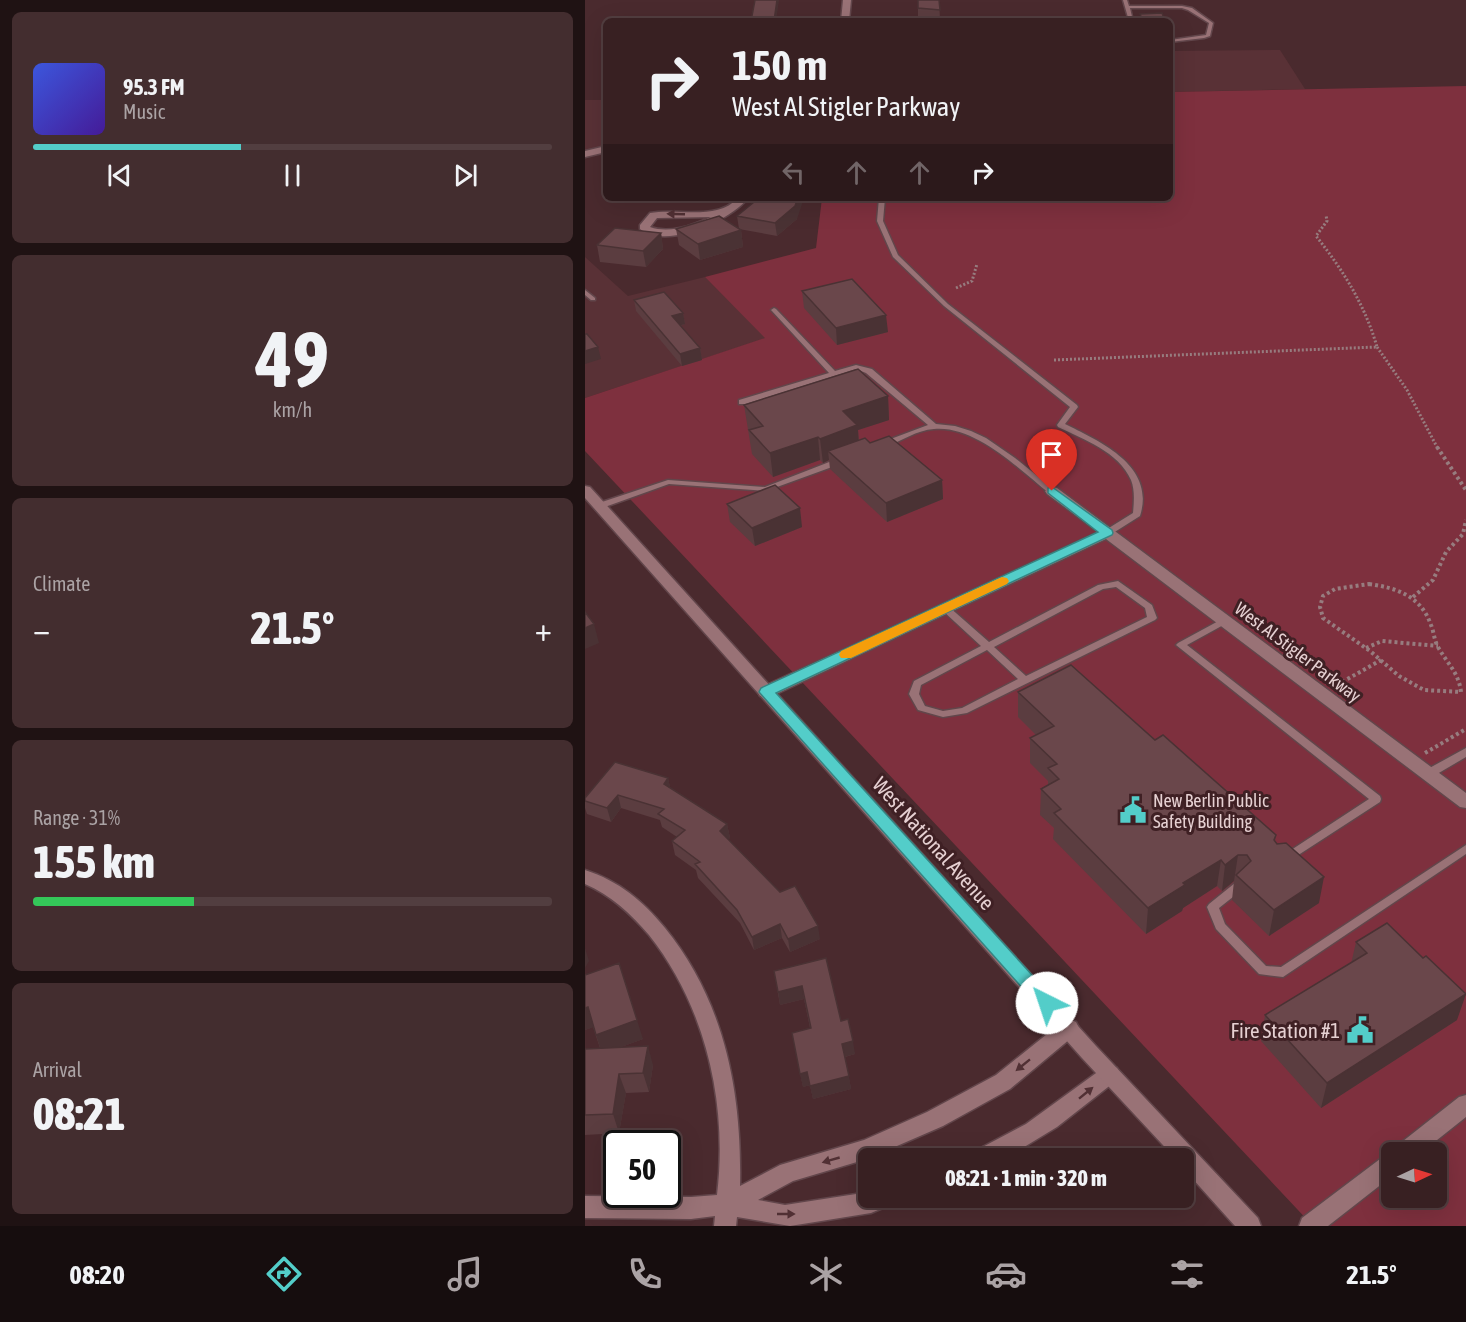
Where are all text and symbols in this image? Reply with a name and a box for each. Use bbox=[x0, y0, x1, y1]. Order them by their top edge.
text: 150 m bbox=[732, 41, 827, 89]
icon: right bbox=[633, 42, 711, 120]
text: 95.3 FM bbox=[123, 74, 185, 100]
text: West Al Stigler Parkway bbox=[732, 91, 960, 122]
text: Music bbox=[123, 100, 165, 123]
icon: left bbox=[777, 156, 810, 189]
icon: ahead bbox=[840, 156, 873, 189]
icon: ahead bbox=[903, 156, 936, 189]
icon: right bbox=[966, 156, 999, 189]
icon: previous bbox=[103, 159, 136, 192]
icon: pause bbox=[276, 159, 309, 192]
icon: next bbox=[449, 159, 482, 192]
one-way arrow bbox=[666, 209, 685, 218]
text: 49 bbox=[256, 314, 329, 404]
text: km/h bbox=[273, 398, 312, 421]
pin bbox=[1026, 429, 1077, 491]
icon: arrive bbox=[1035, 438, 1068, 471]
text: Climate bbox=[33, 572, 90, 595]
street label: West Al Stigler Parkway bbox=[1231, 598, 1365, 706]
text: 21.5° bbox=[251, 602, 334, 654]
text: − bbox=[33, 610, 50, 648]
text: + bbox=[535, 610, 552, 648]
street label: West National Avenue bbox=[868, 772, 1000, 914]
place label: New Berlin Public Safety Building bbox=[1153, 790, 1269, 832]
public building icon: New Berlin Public Safety Building bbox=[1118, 795, 1148, 825]
text: Range · 31% bbox=[33, 806, 120, 829]
text: 155 km bbox=[33, 836, 155, 888]
position arrow bbox=[1015, 971, 1079, 1035]
public building icon: Fire Station #1 bbox=[1345, 1015, 1375, 1045]
place label: Fire Station #1 bbox=[1231, 1018, 1340, 1042]
text: Arrival bbox=[33, 1058, 82, 1081]
one-way arrow bbox=[1016, 1059, 1031, 1071]
text: 08:21 bbox=[33, 1088, 126, 1140]
one-way arrow bbox=[1078, 1088, 1093, 1100]
speed limit sign: 50 bbox=[603, 1130, 681, 1208]
north arrow bbox=[1381, 1142, 1447, 1208]
map controls bbox=[1381, 1142, 1447, 1208]
one-way arrow bbox=[822, 1155, 840, 1165]
text: 08:21 · 1 min · 320 m bbox=[945, 1165, 1107, 1191]
one-way arrow bbox=[776, 1209, 795, 1219]
icon: directions bbox=[263, 1253, 305, 1295]
icon: music bbox=[444, 1253, 486, 1295]
icon: phone bbox=[624, 1253, 666, 1295]
icon: climate bbox=[805, 1253, 847, 1295]
icon: car bbox=[985, 1253, 1027, 1295]
icon: filters bbox=[1166, 1253, 1208, 1295]
text: 08:20 bbox=[69, 1259, 125, 1290]
text: 21.5° bbox=[1346, 1259, 1397, 1290]

